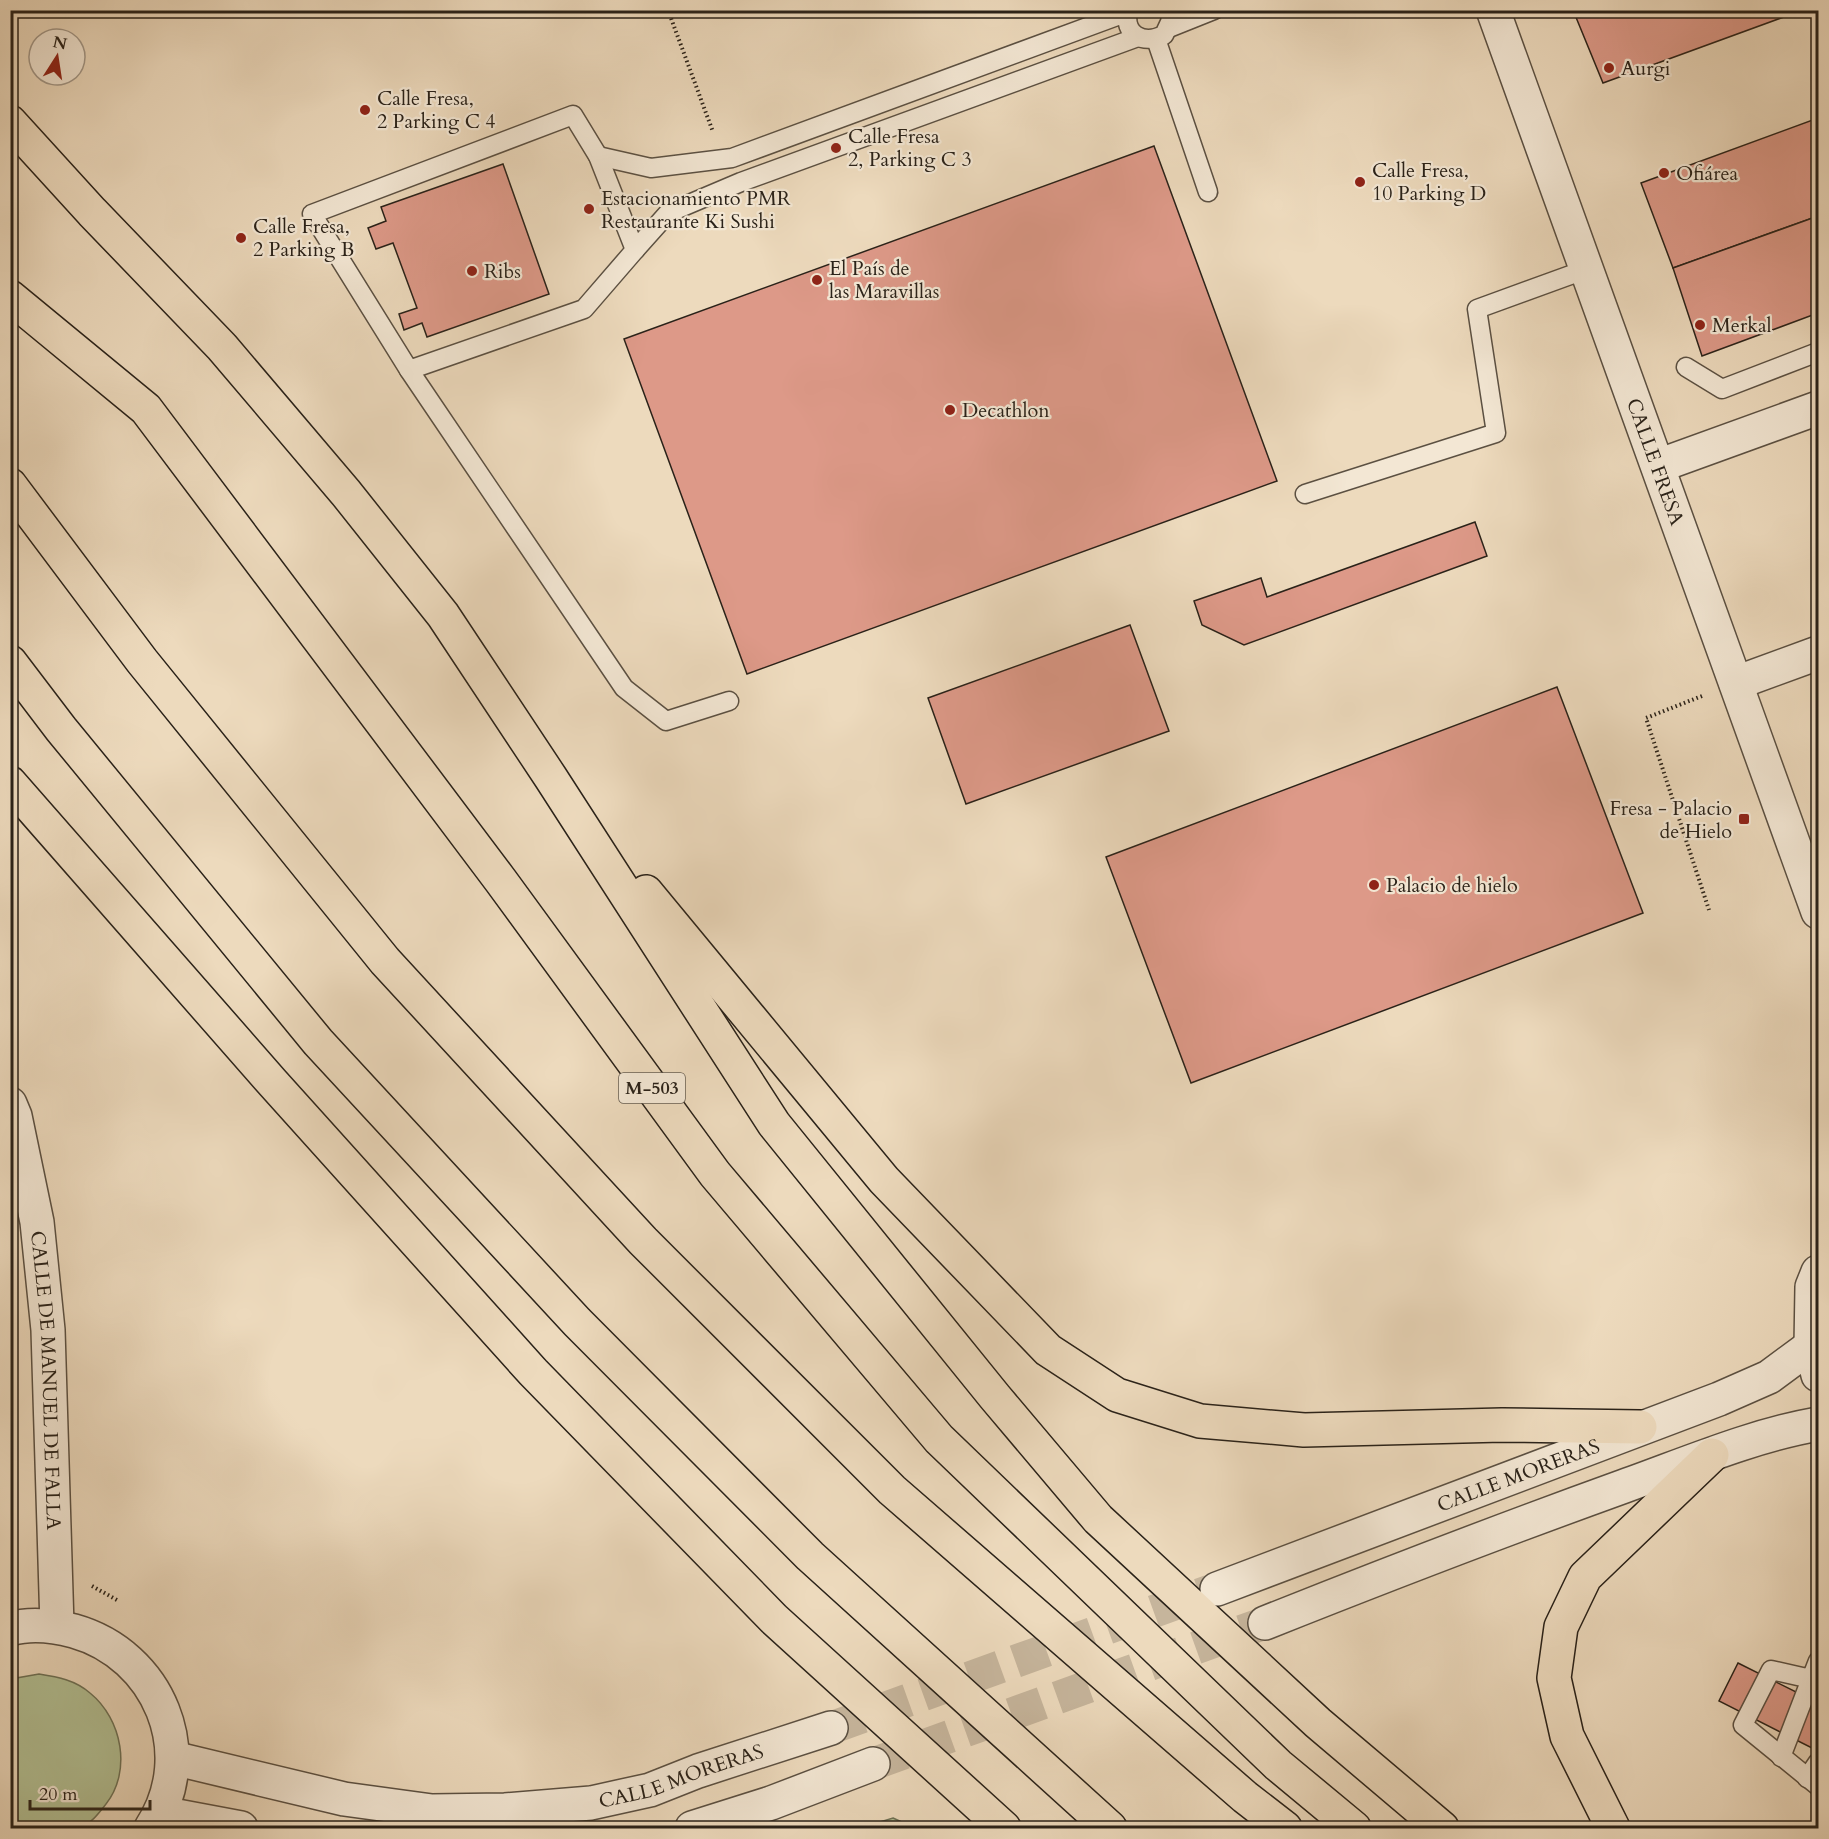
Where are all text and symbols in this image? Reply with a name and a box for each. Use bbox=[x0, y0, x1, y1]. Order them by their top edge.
north arrow bbox=[27, 27, 87, 87]
text: N bbox=[51, 31, 69, 56]
place label: Aurgi bbox=[1621, 55, 1671, 82]
marker: Aurgi bbox=[1602, 61, 1616, 75]
place label: Calle Fresa, 2 Parking C 4 bbox=[377, 85, 496, 135]
marker: Calle Fresa, 2 Parking C 4 bbox=[358, 103, 372, 117]
place label: Calle Fresa 2, Parking C 3 bbox=[848, 123, 972, 173]
marker: Calle Fresa 2, Parking C 3 bbox=[829, 141, 843, 155]
place label: Calle Fresa, 10 Parking D bbox=[1372, 157, 1486, 207]
place label: Ofiárea bbox=[1676, 160, 1739, 187]
marker: Ofiárea bbox=[1657, 166, 1671, 180]
marker: Calle Fresa, 10 Parking D bbox=[1353, 175, 1367, 189]
place label: Estacionamiento PMR Restaurante Ki Sushi bbox=[601, 185, 791, 235]
marker: Estacionamiento PMR Restaurante Ki Sushi bbox=[582, 202, 596, 216]
place label: Calle Fresa, 2 Parking B bbox=[253, 213, 354, 263]
marker: Calle Fresa, 2 Parking B bbox=[234, 231, 248, 245]
place label: El País de las Maravillas bbox=[829, 255, 939, 305]
place label: Ribs bbox=[484, 258, 521, 285]
marker: Ribs bbox=[465, 264, 479, 278]
marker: El País de las Maravillas bbox=[810, 273, 824, 287]
place label: Merkal bbox=[1712, 312, 1772, 339]
marker: Merkal bbox=[1693, 318, 1707, 332]
street label: CALLE FRESA bbox=[1620, 394, 1691, 530]
place label: Decathlon bbox=[962, 397, 1050, 424]
marker: Decathlon bbox=[943, 403, 957, 417]
place label: Fresa - Palacio de Hielo bbox=[1609, 795, 1732, 845]
marker: Fresa - Palacio de Hielo bbox=[1737, 812, 1751, 826]
place label: Palacio de hielo bbox=[1386, 872, 1518, 899]
marker: Palacio de hielo bbox=[1367, 878, 1381, 892]
road number: M-503 bbox=[619, 1073, 685, 1103]
street label: CALLE DE MANUEL DE FALLA bbox=[24, 1229, 67, 1531]
street label: CALLE MORERAS bbox=[1433, 1432, 1604, 1519]
street label: CALLE MORERAS bbox=[596, 1738, 767, 1815]
scale bar bbox=[30, 1773, 150, 1811]
text: 20 m bbox=[39, 1782, 78, 1807]

